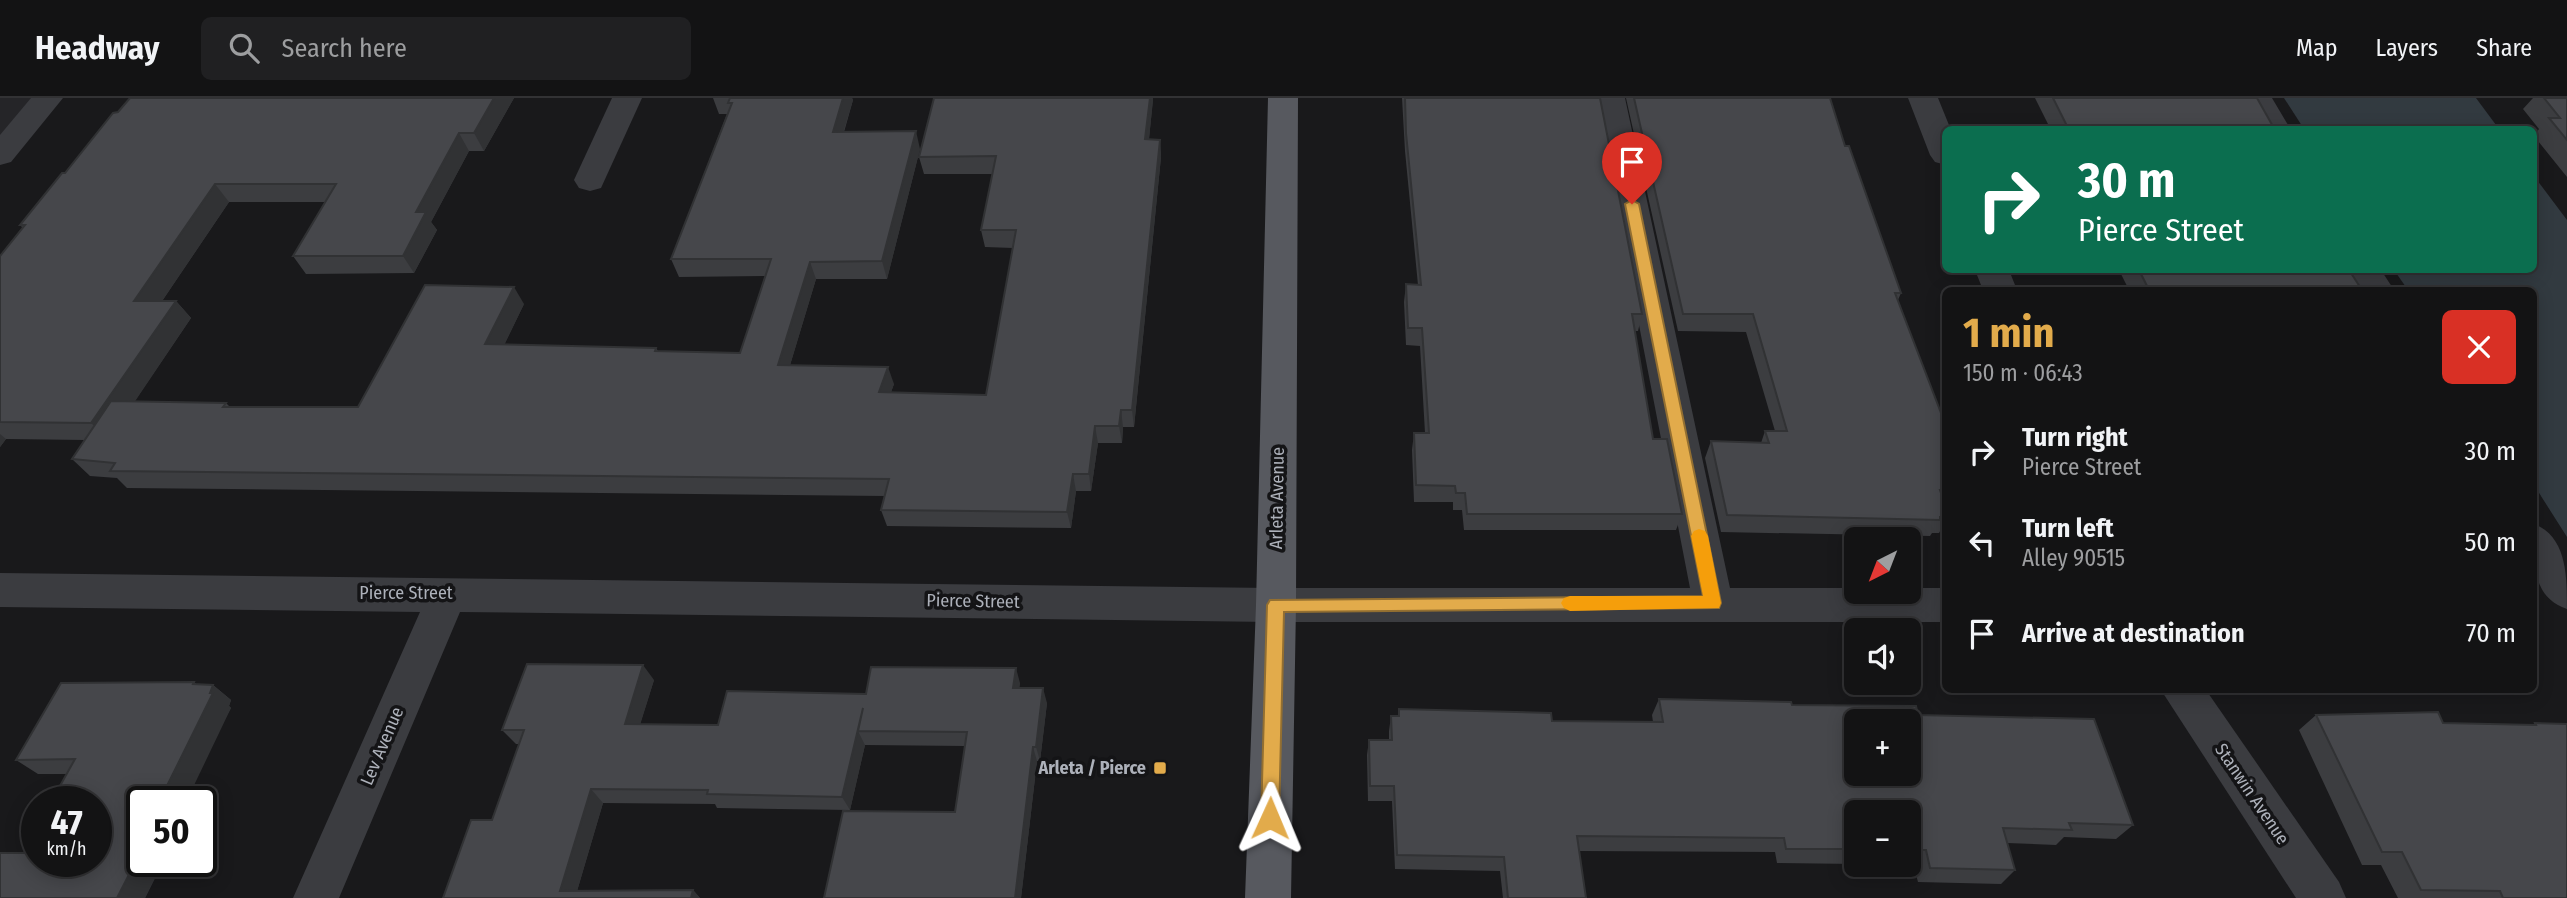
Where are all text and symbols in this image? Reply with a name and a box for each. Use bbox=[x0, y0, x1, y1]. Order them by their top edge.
search box bbox=[201, 17, 691, 80]
text: Headway bbox=[35, 28, 159, 68]
icon: search bbox=[225, 29, 263, 67]
text: Search here bbox=[281, 33, 407, 64]
text: Map bbox=[2296, 34, 2338, 62]
text: Layers bbox=[2376, 34, 2438, 62]
text: Share bbox=[2476, 34, 2532, 62]
pin bbox=[1602, 132, 1662, 204]
icon: arrive bbox=[1613, 143, 1651, 181]
text: 30 m bbox=[2078, 151, 2176, 210]
icon: right bbox=[1963, 154, 2054, 245]
text: Pierce Street bbox=[2078, 211, 2244, 249]
text: 1 min bbox=[1963, 308, 2054, 358]
button: close bbox=[2442, 310, 2516, 384]
text: 150 m · 06:43 bbox=[1963, 359, 2083, 387]
text: Turn right bbox=[2022, 422, 2128, 453]
icon: right bbox=[1963, 433, 2001, 471]
text: 30 m bbox=[2465, 436, 2516, 467]
street label: Arleta Avenue bbox=[1265, 447, 1289, 549]
text: Pierce Street bbox=[2022, 453, 2141, 481]
text: Turn left bbox=[2022, 513, 2114, 544]
icon: left bbox=[1963, 524, 2001, 562]
north arrow bbox=[1844, 527, 1922, 604]
map controls bbox=[1844, 527, 1921, 877]
text: 50 m bbox=[2464, 527, 2516, 558]
text: Alley 90515 bbox=[2022, 544, 2125, 572]
street label: Pierce Street bbox=[359, 582, 453, 604]
street label: Pierce Street bbox=[926, 589, 1020, 613]
icon: arrive bbox=[1963, 615, 2001, 653]
button: sound bbox=[1844, 618, 1921, 695]
text: Arrive at destination bbox=[2022, 618, 2245, 649]
text: 70 m bbox=[2466, 618, 2516, 649]
street label: Lev Avenue bbox=[356, 704, 408, 788]
button: + bbox=[1844, 709, 1921, 786]
street label: Stanwin Avenue bbox=[2210, 739, 2294, 849]
place label: Arleta / Pierce bbox=[1037, 757, 1146, 779]
marker: Arleta / Pierce bbox=[1152, 760, 1168, 776]
position arrow bbox=[1233, 781, 1307, 855]
speed limit sign: 50 bbox=[126, 786, 217, 877]
button: − bbox=[1844, 800, 1921, 877]
text: 47 bbox=[50, 801, 83, 843]
text: km/h bbox=[46, 838, 87, 860]

